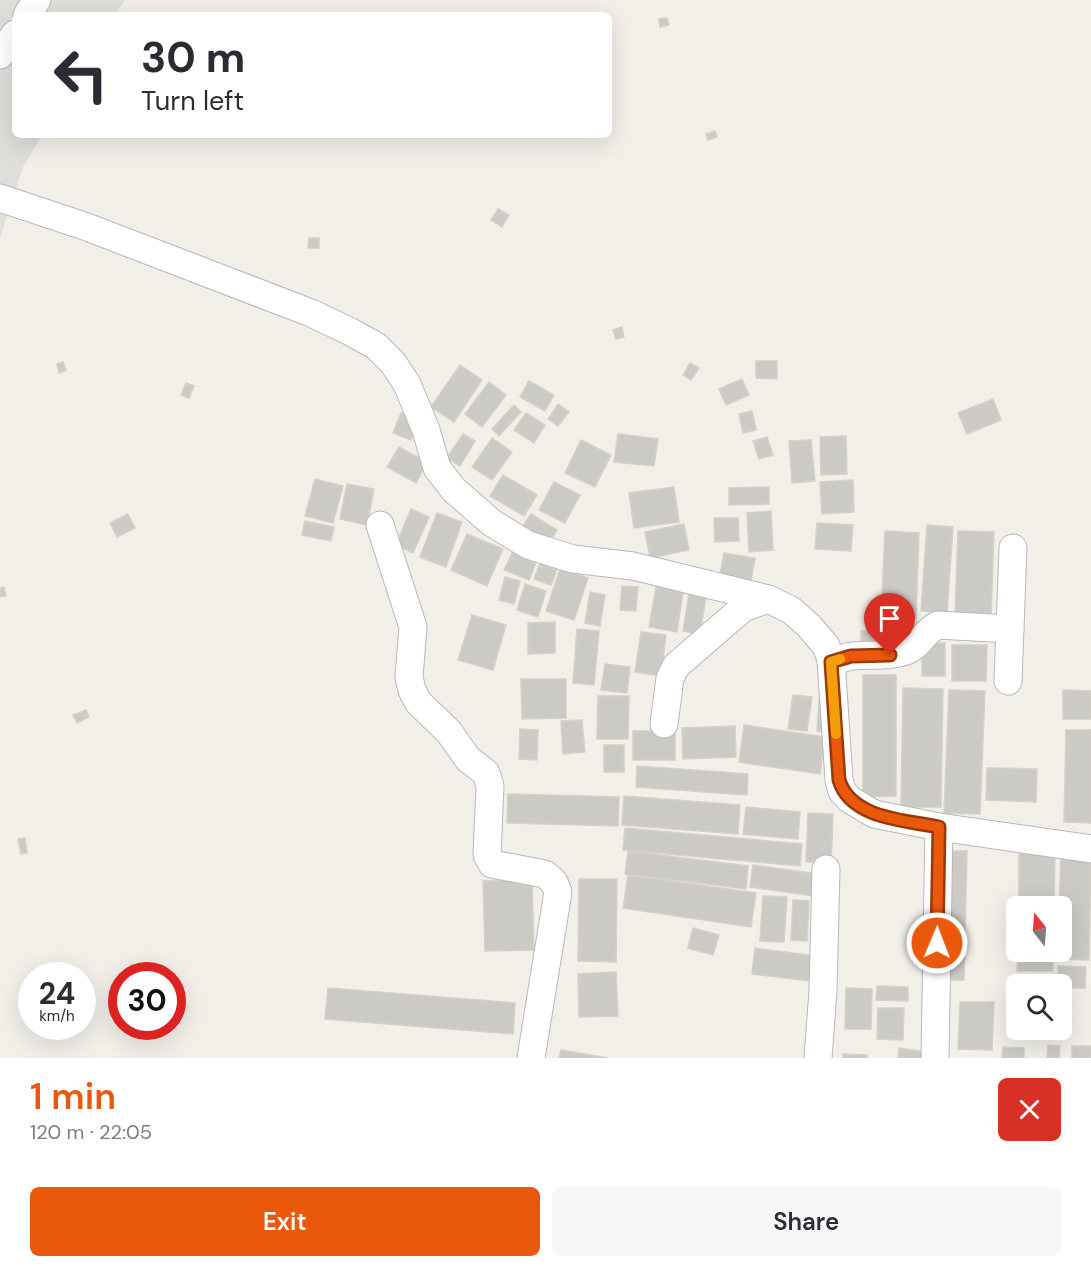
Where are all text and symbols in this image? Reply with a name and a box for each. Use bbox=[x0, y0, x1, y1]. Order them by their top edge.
text: 30 m bbox=[141, 30, 245, 85]
icon: left bbox=[42, 36, 120, 114]
text: Turn left bbox=[141, 83, 244, 118]
pin bbox=[864, 593, 915, 655]
icon: arrive bbox=[873, 602, 906, 635]
north arrow bbox=[1006, 896, 1072, 962]
map controls bbox=[1006, 896, 1072, 1040]
position arrow bbox=[905, 911, 969, 975]
speed limit sign: 30 bbox=[108, 962, 186, 1040]
text: 24 bbox=[39, 974, 75, 1013]
button: search bbox=[1006, 974, 1072, 1040]
text: km/h bbox=[39, 1006, 75, 1026]
text: 1 min bbox=[30, 1073, 116, 1120]
button: close bbox=[998, 1078, 1061, 1141]
text: 120 m · 22:05 bbox=[30, 1119, 152, 1145]
button: Exit bbox=[30, 1187, 540, 1256]
button: Share bbox=[552, 1187, 1061, 1256]

